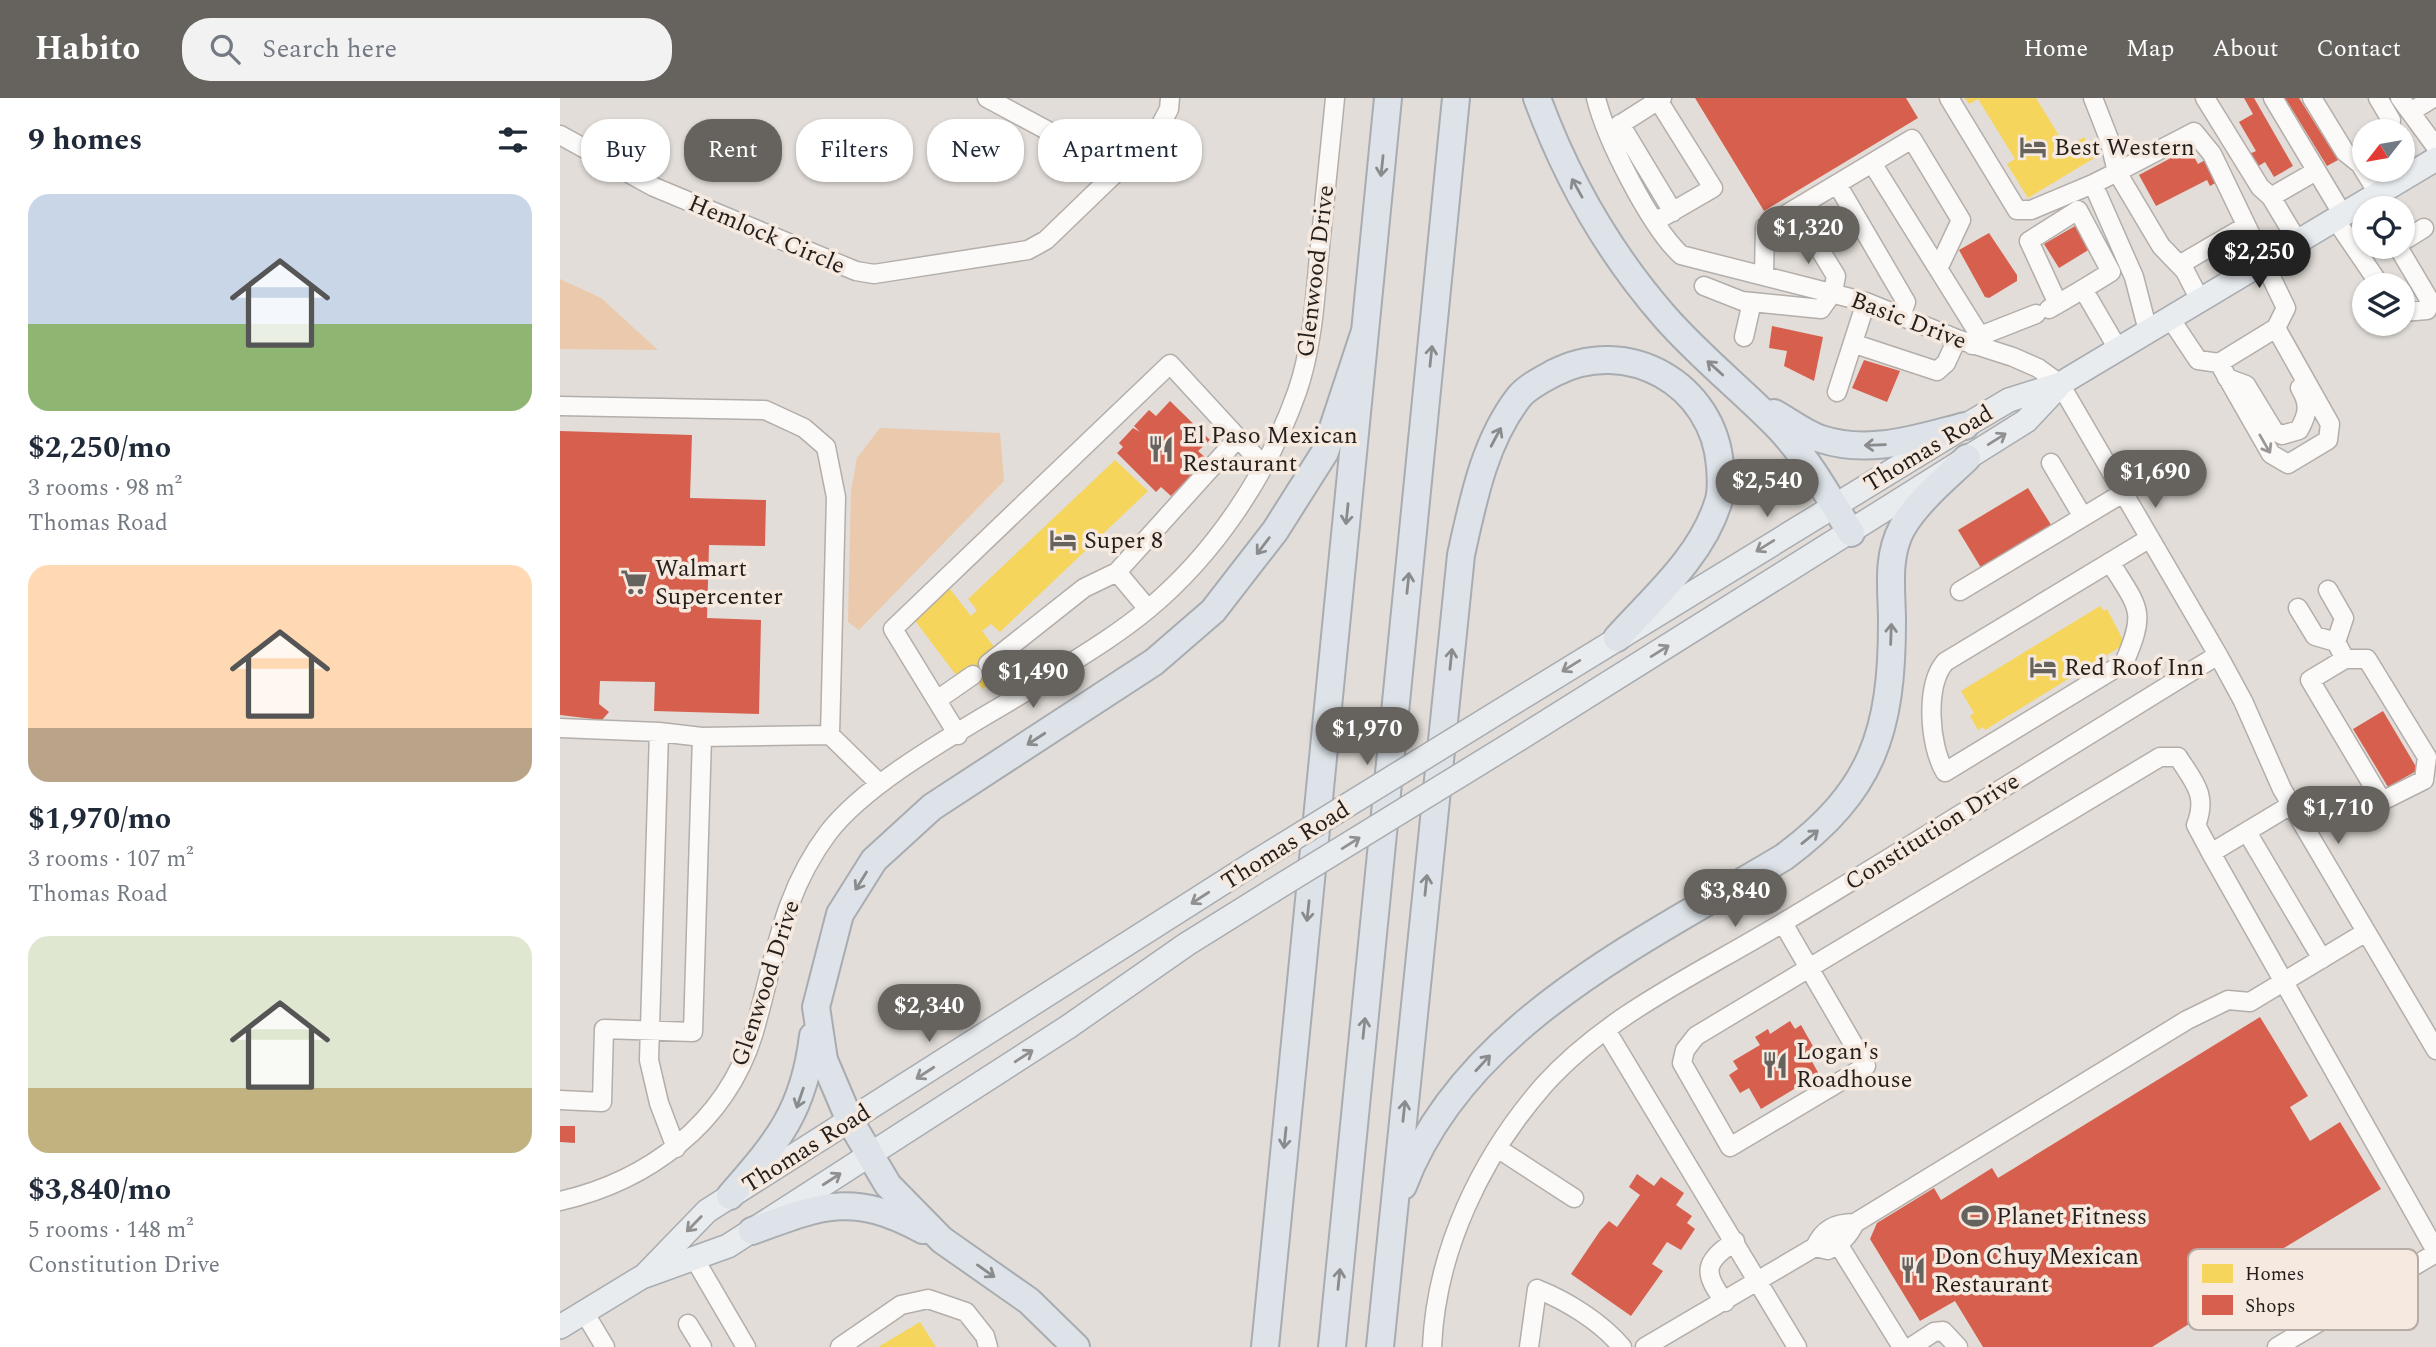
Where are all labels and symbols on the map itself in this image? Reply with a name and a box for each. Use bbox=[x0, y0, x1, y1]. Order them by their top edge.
north arrow bbox=[2352, 119, 2415, 182]
place label: Best Western bbox=[2054, 130, 2195, 166]
hotel icon: Best Western bbox=[2018, 132, 2048, 162]
one-way arrow bbox=[1375, 154, 1388, 177]
one-way arrow bbox=[1570, 179, 1584, 199]
street label: Glenwood Drive bbox=[1288, 183, 1344, 359]
street label: Hemlock Circle bbox=[683, 186, 851, 284]
pin: $1,320 bbox=[1751, 206, 1865, 266]
pin: $2,250 bbox=[2202, 230, 2316, 290]
street label: Basic Drive bbox=[1845, 282, 1972, 360]
one-way arrow bbox=[1424, 345, 1437, 368]
one-way arrow bbox=[1706, 360, 1724, 376]
street label: Thomas Road bbox=[1857, 396, 2000, 502]
place label: El Paso Mexican Restaurant bbox=[1182, 418, 1358, 482]
one-way arrow bbox=[1489, 428, 1503, 448]
one-way arrow bbox=[1987, 431, 2007, 445]
one-way arrow bbox=[2258, 433, 2272, 453]
restaurant icon: El Paso Mexican Restaurant bbox=[1146, 434, 1176, 464]
one-way arrow bbox=[1864, 438, 1887, 451]
pin: $1,690 bbox=[2098, 450, 2212, 510]
pin: $2,540 bbox=[1710, 460, 1824, 519]
one-way arrow bbox=[1340, 502, 1353, 525]
place label: Super 8 bbox=[1084, 523, 1163, 559]
hotel icon: Super 8 bbox=[1048, 525, 1078, 555]
one-way arrow bbox=[1256, 536, 1271, 555]
one-way arrow bbox=[1755, 540, 1775, 554]
place label: Walmart Supercenter bbox=[655, 551, 783, 615]
supermarket icon: Walmart Supercenter bbox=[619, 567, 649, 597]
one-way arrow bbox=[1402, 572, 1415, 594]
one-way arrow bbox=[1885, 623, 1898, 646]
one-way arrow bbox=[1650, 644, 1669, 659]
one-way arrow bbox=[1445, 648, 1458, 671]
pin: $1,490 bbox=[976, 650, 1090, 710]
place label: Red Roof Inn bbox=[2064, 650, 2204, 686]
hotel icon: Red Roof Inn bbox=[2028, 652, 2058, 682]
one-way arrow bbox=[1562, 660, 1582, 674]
pin: $1,970 bbox=[1310, 708, 1424, 767]
one-way arrow bbox=[1027, 732, 1046, 746]
street label: Constitution Drive bbox=[1838, 764, 2027, 900]
pin: $1,710 bbox=[2281, 786, 2395, 846]
street label: Thomas Road bbox=[1214, 792, 1357, 900]
one-way arrow bbox=[1800, 829, 1818, 844]
one-way arrow bbox=[1340, 835, 1360, 849]
one-way arrow bbox=[853, 870, 867, 890]
pin: $3,840 bbox=[1678, 870, 1792, 929]
one-way arrow bbox=[1420, 874, 1433, 897]
one-way arrow bbox=[1190, 891, 1210, 905]
street label: Glenwood Drive bbox=[722, 895, 810, 1071]
one-way arrow bbox=[1301, 899, 1314, 922]
pin: $2,340 bbox=[872, 984, 986, 1044]
one-way arrow bbox=[1357, 1018, 1370, 1040]
place label: Logan's Roadhouse bbox=[1796, 1034, 1912, 1098]
one-way arrow bbox=[1013, 1048, 1033, 1062]
restaurant icon: Logan's Roadhouse bbox=[1760, 1050, 1790, 1080]
one-way arrow bbox=[1475, 1054, 1491, 1072]
one-way arrow bbox=[916, 1066, 936, 1080]
one-way arrow bbox=[793, 1086, 805, 1108]
street label: Thomas Road bbox=[735, 1095, 878, 1203]
one-way arrow bbox=[1397, 1100, 1410, 1123]
one-way arrow bbox=[1279, 1126, 1292, 1148]
one-way arrow bbox=[822, 1172, 842, 1186]
place label: Planet Fitness bbox=[1996, 1199, 2147, 1235]
sports icon: Planet Fitness bbox=[1960, 1201, 1990, 1231]
one-way arrow bbox=[686, 1215, 703, 1232]
place label: Don Chuy Mexican Restaurant bbox=[1934, 1239, 2139, 1303]
legend bbox=[2188, 1249, 2418, 1330]
restaurant icon: Don Chuy Mexican Restaurant bbox=[1898, 1255, 1928, 1285]
text: Homes bbox=[2245, 1260, 2304, 1289]
one-way arrow bbox=[976, 1264, 995, 1278]
one-way arrow bbox=[1332, 1268, 1345, 1291]
text: Shops bbox=[2245, 1292, 2295, 1321]

